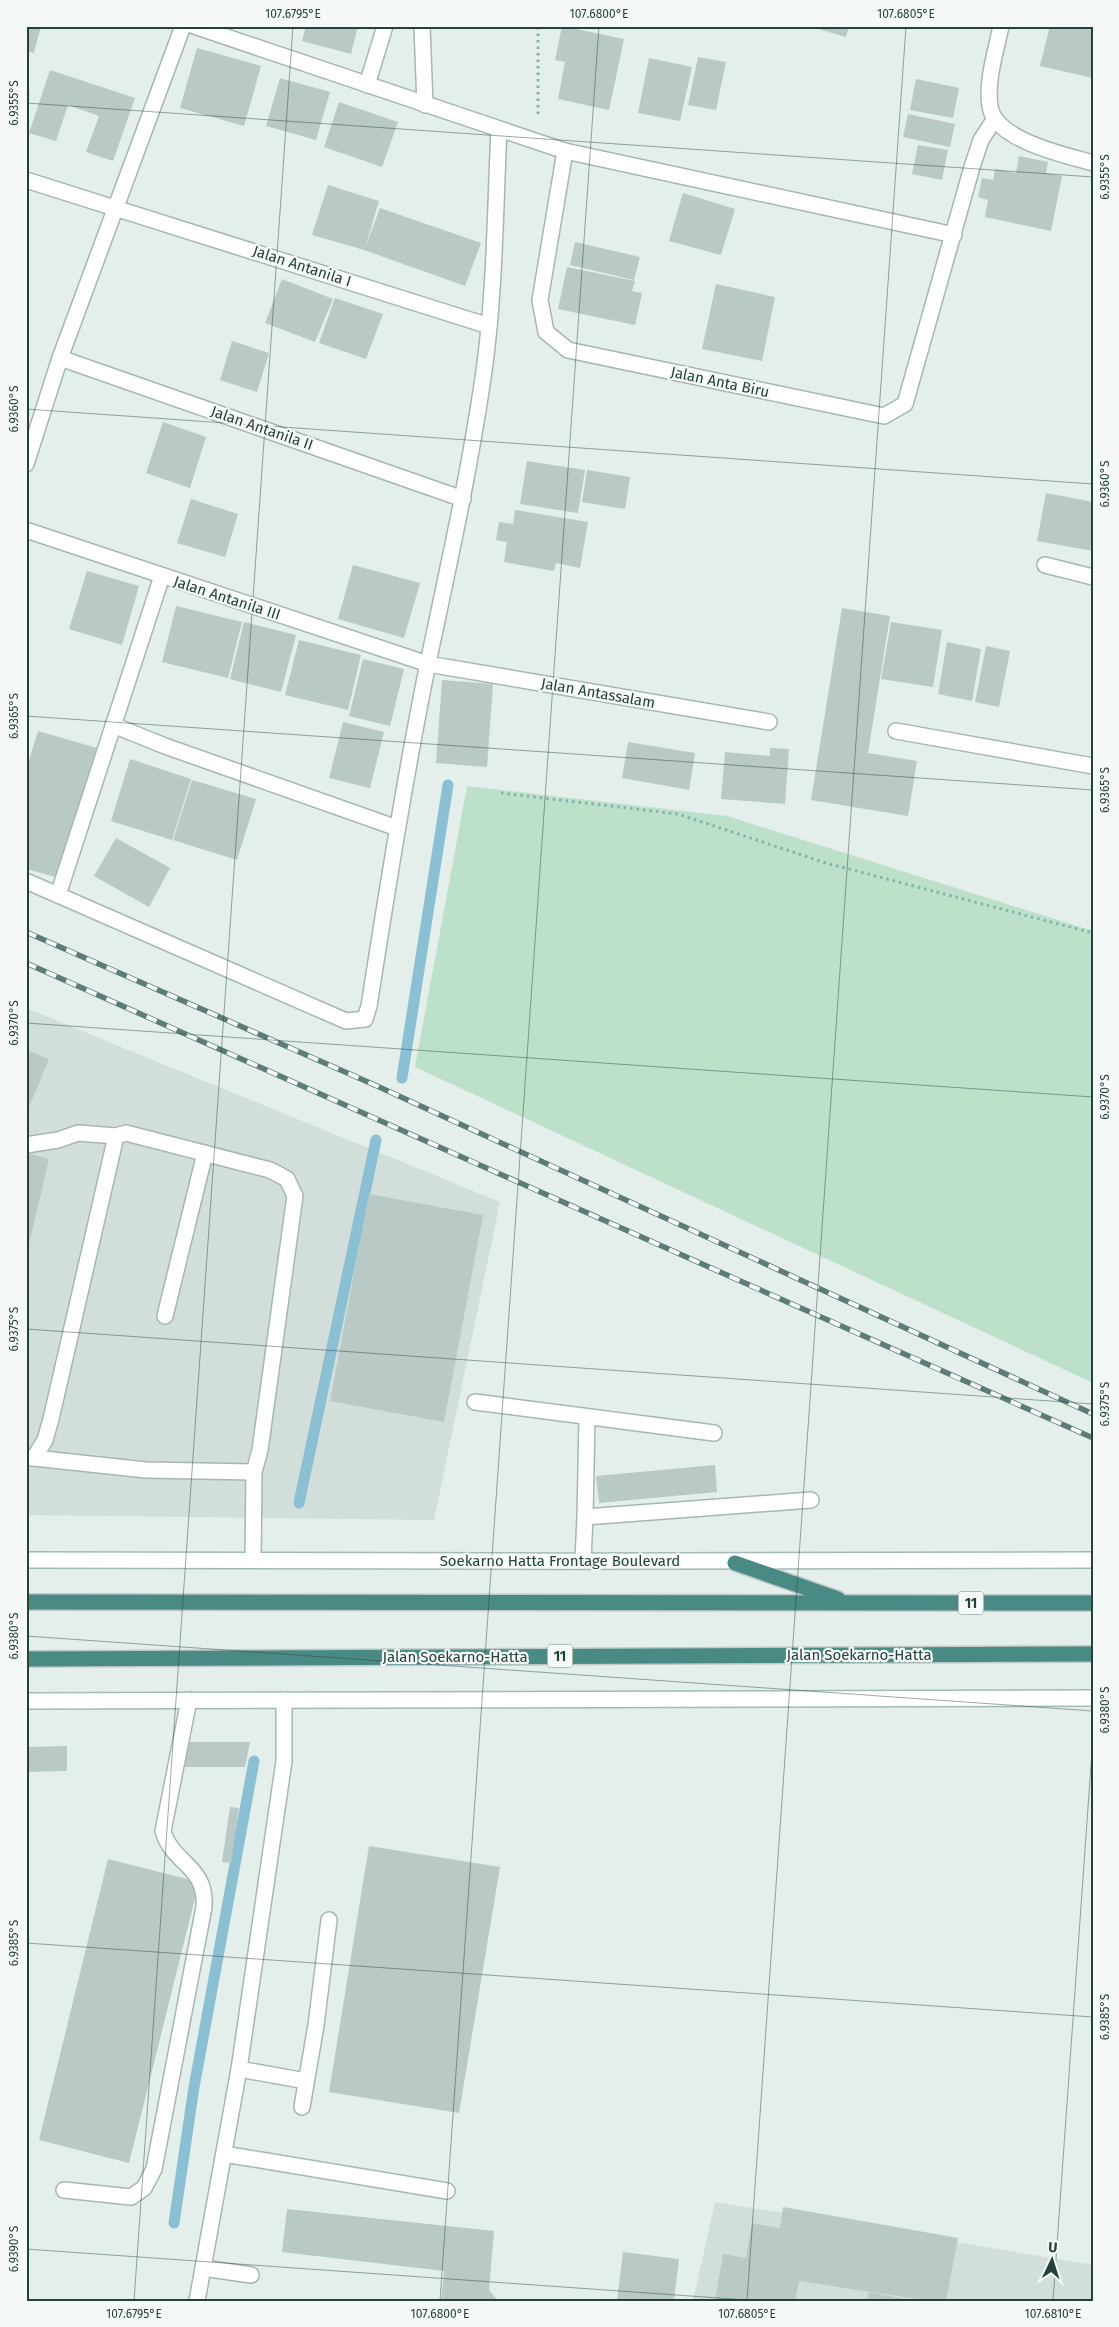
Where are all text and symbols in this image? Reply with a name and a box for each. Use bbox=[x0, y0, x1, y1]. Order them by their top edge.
text: 107.6795°E bbox=[265, 7, 321, 21]
text: 107.6800°E bbox=[570, 7, 628, 21]
text: 107.6805°E bbox=[877, 7, 935, 21]
text: 6.9355°S bbox=[7, 80, 21, 126]
text: 6.9355°S bbox=[1098, 154, 1112, 200]
street label: Jalan Antanila I bbox=[250, 242, 354, 290]
street label: Jalan Anta Biru bbox=[669, 363, 771, 401]
text: 6.9360°S bbox=[7, 385, 21, 432]
street label: Jalan Antanila II bbox=[208, 402, 316, 454]
text: 6.9360°S bbox=[1098, 460, 1112, 507]
street label: Jalan Antanila III bbox=[171, 572, 283, 624]
street label: Jalan Antassalam bbox=[540, 674, 656, 712]
text: 6.9365°S bbox=[7, 693, 21, 739]
text: 6.9365°S bbox=[1098, 767, 1112, 813]
text: 6.9370°S bbox=[7, 1000, 21, 1046]
text: 6.9370°S bbox=[1098, 1074, 1112, 1120]
text: 6.9375°S bbox=[7, 1306, 21, 1351]
text: 6.9375°S bbox=[1098, 1381, 1112, 1426]
street label: Soekarno Hatta Frontage Boulevard bbox=[440, 1552, 680, 1570]
road number: 11 bbox=[958, 1592, 984, 1615]
text: 6.9380°S bbox=[7, 1612, 21, 1660]
road number: 11 bbox=[548, 1644, 572, 1668]
street label: Jalan Soekarno-Hatta bbox=[786, 1646, 932, 1664]
street label: Jalan Soekarno-Hatta bbox=[382, 1648, 528, 1666]
text: 6.9380°S bbox=[1098, 1686, 1112, 1734]
text: 6.9385°S bbox=[7, 1919, 21, 1966]
text: 6.9385°S bbox=[1098, 1993, 1112, 2040]
text: 6.9390°S bbox=[7, 2225, 21, 2272]
north arrow bbox=[1026, 2234, 1076, 2284]
text: U bbox=[1048, 2239, 1058, 2256]
text: 107.6795°E bbox=[106, 2307, 162, 2321]
text: 107.6800°E bbox=[411, 2307, 469, 2321]
text: 107.6805°E bbox=[718, 2307, 776, 2321]
text: 107.6810°E bbox=[1025, 2307, 1081, 2321]

